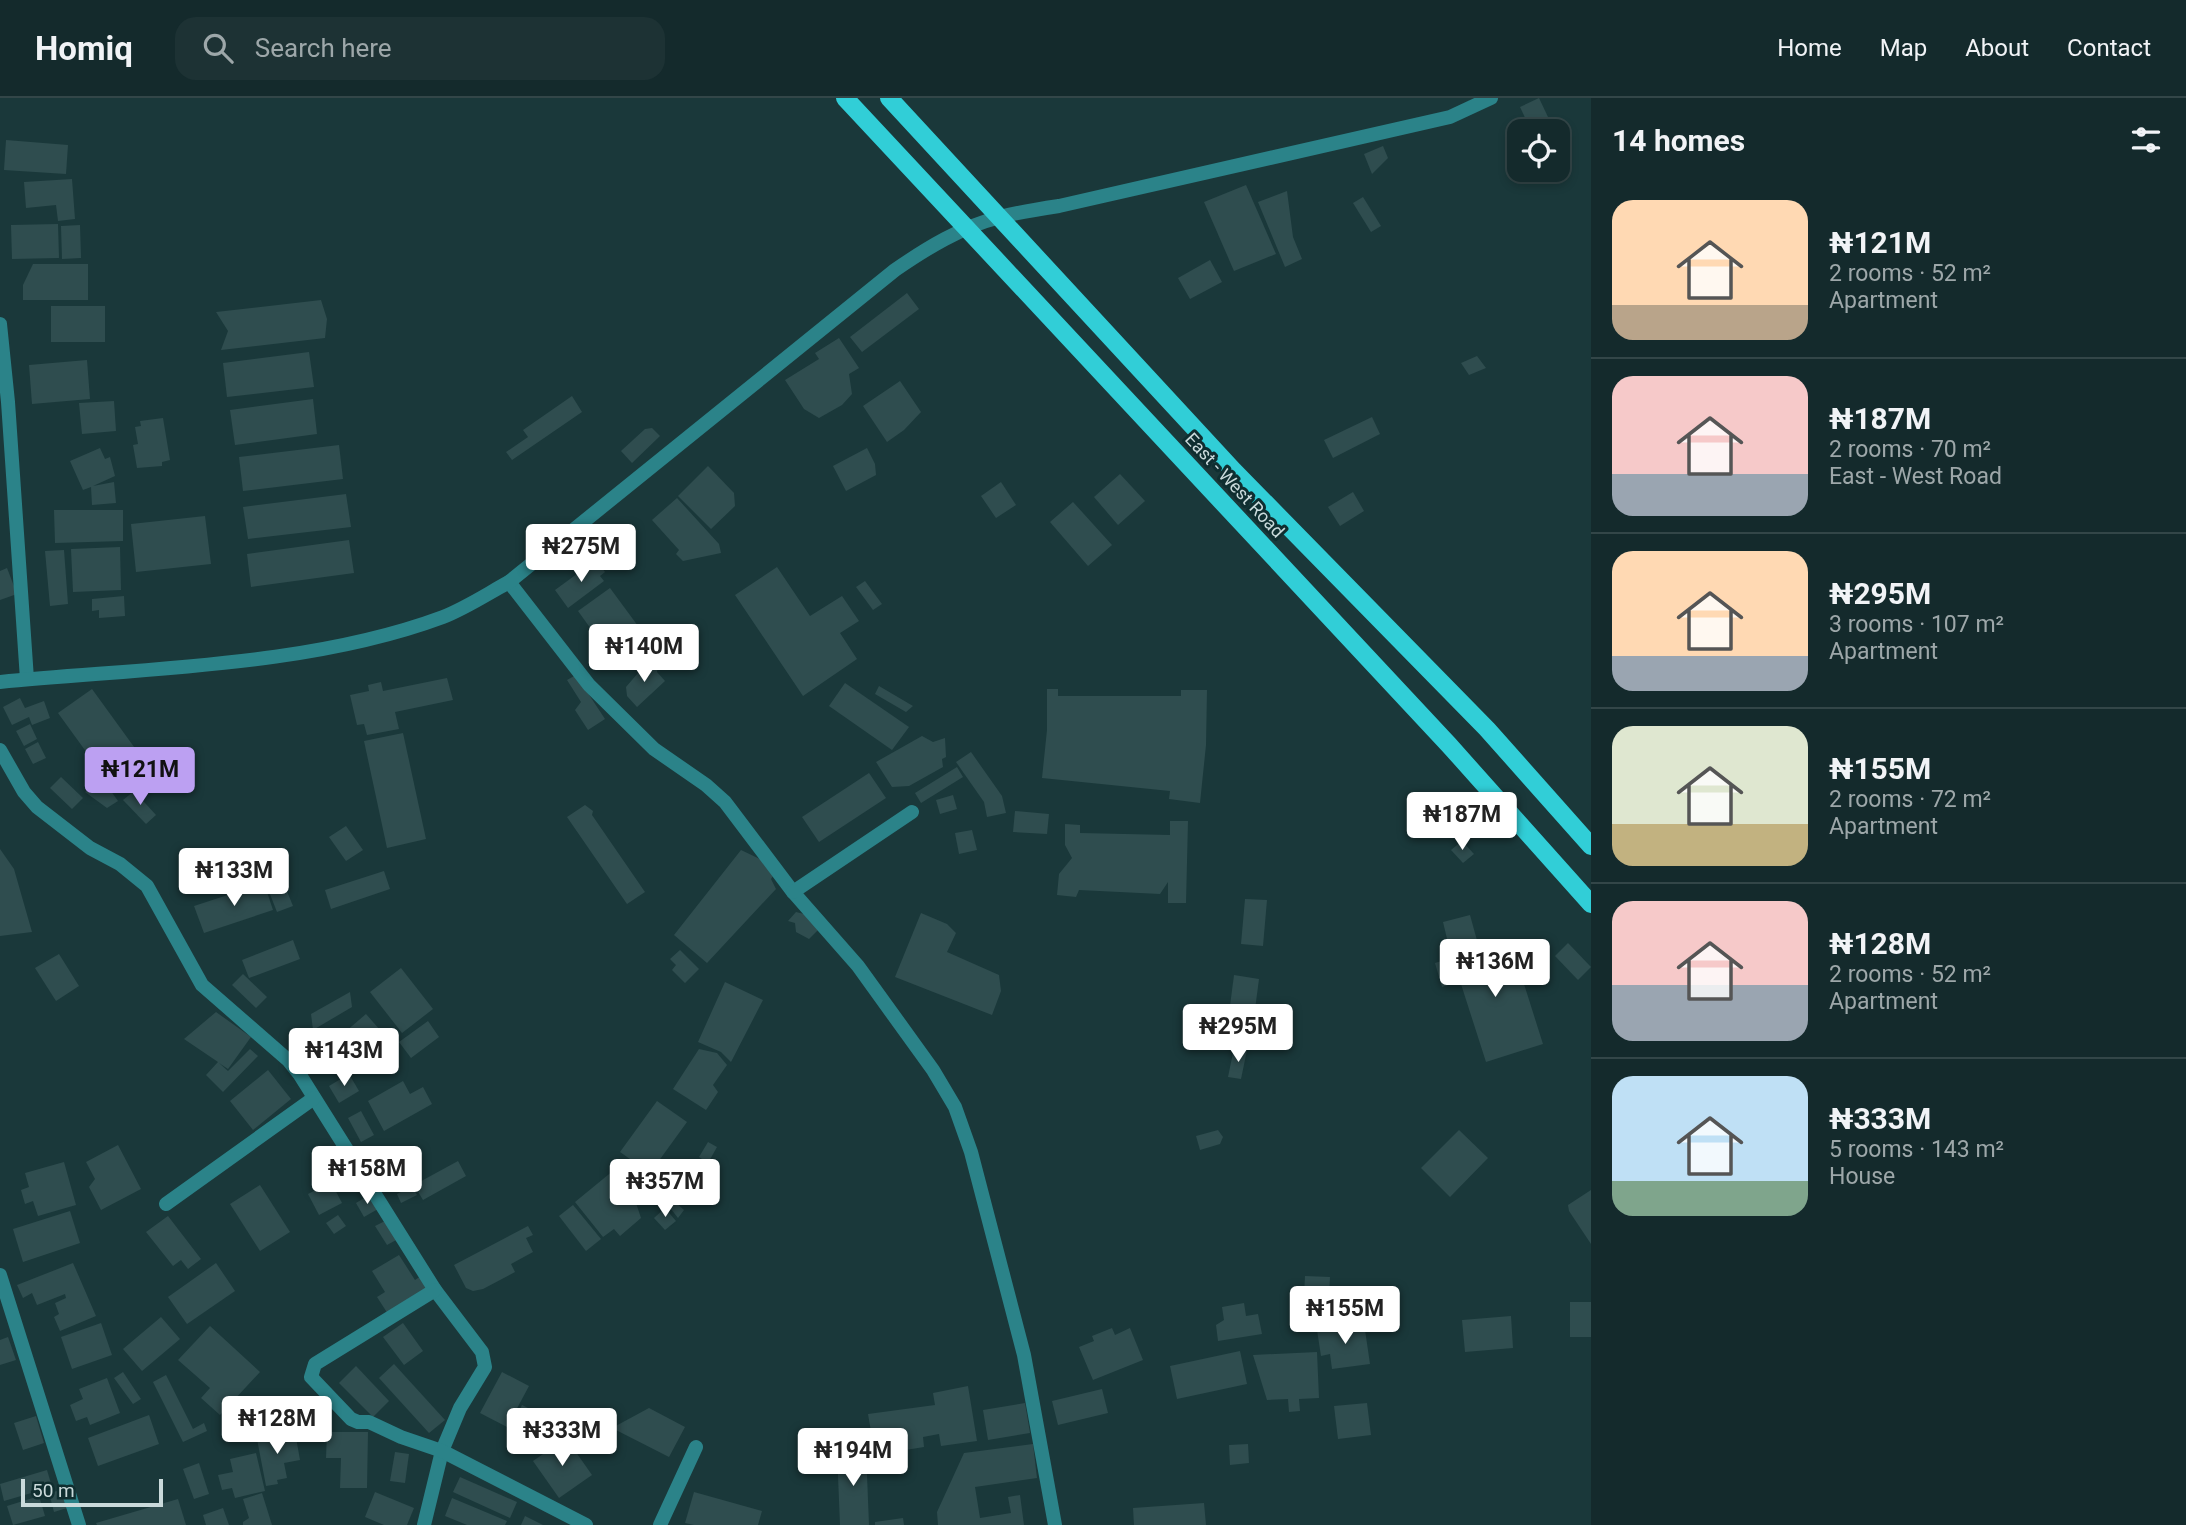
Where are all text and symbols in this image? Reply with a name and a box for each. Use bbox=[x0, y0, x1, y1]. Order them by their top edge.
search box bbox=[175, 17, 665, 80]
text: Homiq bbox=[35, 29, 133, 68]
icon: search bbox=[199, 29, 237, 67]
text: Search here bbox=[255, 33, 392, 63]
text: Home bbox=[1777, 34, 1842, 62]
text: Map bbox=[1880, 34, 1927, 62]
text: About bbox=[1965, 34, 2029, 62]
text: Contact bbox=[2067, 34, 2151, 62]
map controls bbox=[1507, 119, 1570, 182]
button: locate bbox=[1507, 119, 1570, 182]
icon: filters bbox=[2127, 121, 2165, 159]
text: 14 homes bbox=[1612, 123, 1745, 158]
text: ₦121M bbox=[1829, 225, 1931, 260]
icon: home bbox=[1668, 228, 1752, 312]
text: 2 rooms · 52 m² bbox=[1829, 260, 1991, 287]
text: Apartment bbox=[1829, 287, 1938, 314]
text: ₦187M bbox=[1829, 401, 1931, 436]
icon: home bbox=[1668, 404, 1752, 488]
street label: East - West Road bbox=[1181, 428, 1289, 542]
text: 2 rooms · 70 m² bbox=[1829, 436, 1991, 463]
text: East - West Road bbox=[1829, 463, 2002, 490]
pin: ₦275M bbox=[532, 524, 630, 584]
text: ₦275M bbox=[542, 533, 620, 560]
text: ₦295M bbox=[1829, 576, 1931, 611]
icon: home bbox=[1668, 579, 1752, 663]
text: 3 rooms · 107 m² bbox=[1829, 611, 2004, 638]
pin: ₦140M bbox=[595, 624, 693, 684]
text: ₦140M bbox=[605, 633, 683, 660]
text: Apartment bbox=[1829, 638, 1938, 665]
pin: ₦121M bbox=[91, 748, 189, 807]
text: ₦155M bbox=[1829, 751, 1931, 786]
icon: home bbox=[1668, 754, 1752, 838]
text: ₦121M bbox=[101, 756, 179, 783]
text: 2 rooms · 72 m² bbox=[1829, 786, 1991, 813]
pin: ₦187M bbox=[1413, 792, 1511, 852]
text: ₦187M bbox=[1423, 801, 1501, 828]
text: Apartment bbox=[1829, 813, 1938, 840]
pin: ₦133M bbox=[185, 848, 283, 908]
text: ₦133M bbox=[195, 857, 273, 884]
text: ₦128M bbox=[1829, 926, 1931, 961]
icon: home bbox=[1668, 929, 1752, 1013]
pin: ₦136M bbox=[1446, 940, 1544, 999]
text: ₦136M bbox=[1456, 948, 1534, 975]
text: 2 rooms · 52 m² bbox=[1829, 961, 1991, 988]
text: Apartment bbox=[1829, 988, 1938, 1015]
pin: ₦295M bbox=[1189, 1004, 1287, 1064]
text: ₦295M bbox=[1199, 1013, 1277, 1040]
pin: ₦143M bbox=[295, 1028, 393, 1088]
text: ₦143M bbox=[305, 1037, 383, 1064]
text: ₦333M bbox=[1829, 1101, 1931, 1136]
icon: home bbox=[1668, 1104, 1752, 1188]
text: 5 rooms · 143 m² bbox=[1829, 1136, 2004, 1163]
pin: ₦158M bbox=[318, 1146, 416, 1206]
text: ₦158M bbox=[328, 1155, 406, 1182]
pin: ₦357M bbox=[616, 1160, 714, 1219]
text: House bbox=[1829, 1163, 1895, 1190]
text: ₦357M bbox=[626, 1168, 704, 1195]
pin: ₦155M bbox=[1296, 1286, 1394, 1346]
text: ₦155M bbox=[1306, 1295, 1384, 1322]
pin: ₦128M bbox=[228, 1396, 326, 1456]
text: ₦128M bbox=[238, 1405, 316, 1432]
pin: ₦333M bbox=[513, 1408, 611, 1468]
text: ₦333M bbox=[523, 1417, 601, 1444]
pin: ₦194M bbox=[804, 1428, 902, 1488]
text: ₦194M bbox=[814, 1437, 892, 1464]
scale bar bbox=[21, 1476, 163, 1508]
text: 50 m bbox=[32, 1479, 75, 1502]

